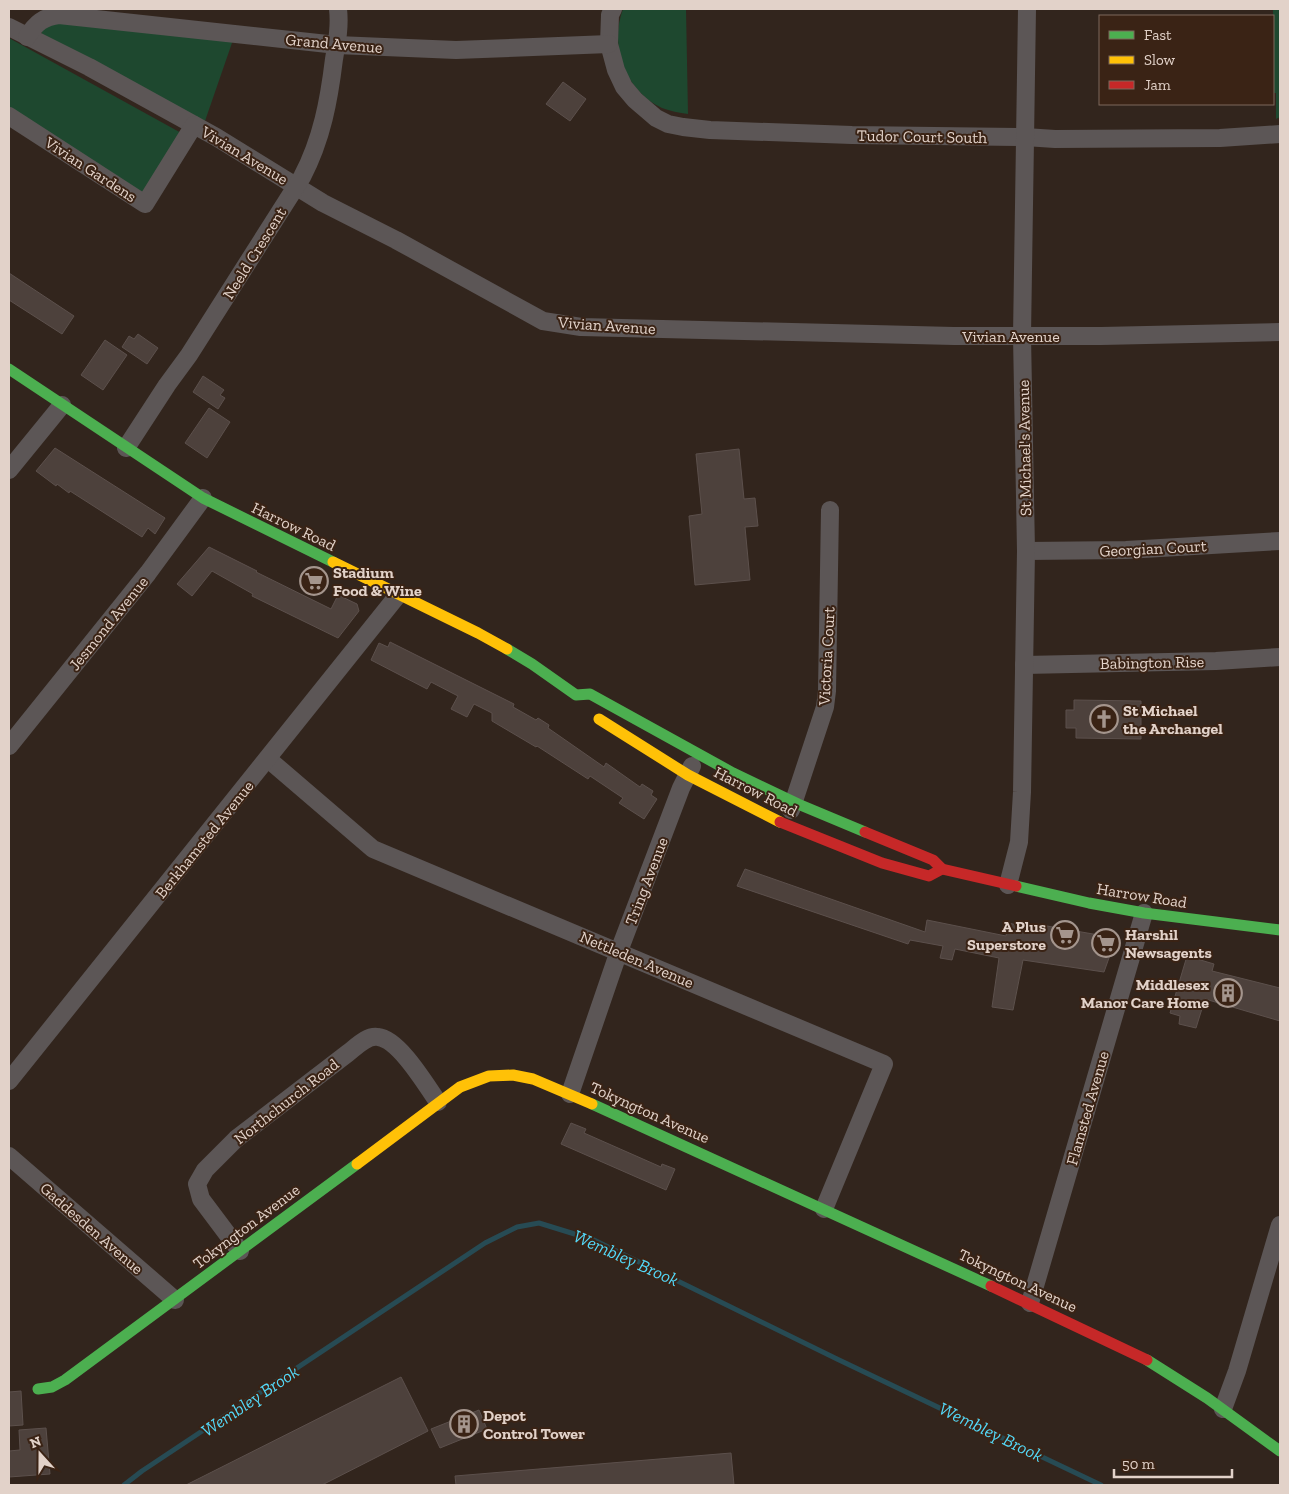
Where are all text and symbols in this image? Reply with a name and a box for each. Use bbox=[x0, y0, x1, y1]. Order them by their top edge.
legend bbox=[1099, 15, 1274, 105]
text: Fast bbox=[1144, 26, 1172, 44]
street label: Grand Avenue bbox=[285, 30, 383, 57]
text: Slow bbox=[1144, 51, 1176, 69]
text: Jam bbox=[1144, 76, 1171, 94]
street label: Vivian Avenue bbox=[197, 122, 292, 189]
street label: Tudor Court South bbox=[857, 126, 987, 147]
street label: Vivian Gardens bbox=[40, 132, 140, 206]
street label: Neeld Crescent bbox=[219, 204, 290, 303]
street label: Vivian Avenue bbox=[557, 313, 656, 338]
street label: Vivian Avenue bbox=[961, 327, 1060, 346]
street label: St Michael's Avenue bbox=[1014, 380, 1035, 516]
street label: Harrow Road bbox=[249, 498, 339, 555]
street label: Georgian Court bbox=[1099, 536, 1207, 561]
place label: Stadium Food & Wine bbox=[333, 563, 422, 600]
supermarket icon: Stadium Food & Wine bbox=[299, 566, 329, 596]
street label: Jesmond Avenue bbox=[65, 573, 152, 674]
street label: Victoria Court bbox=[814, 606, 839, 707]
street label: Babington Rise bbox=[1100, 652, 1204, 673]
place label: St Michael the Archangel bbox=[1123, 701, 1223, 738]
church icon: St Michael the Archangel bbox=[1089, 704, 1119, 734]
street label: Harrow Road bbox=[711, 762, 801, 821]
street label: Berkhamsted Avenue bbox=[151, 777, 258, 902]
street label: Tring Avenue bbox=[621, 835, 672, 928]
street label: Harrow Road bbox=[1095, 879, 1189, 912]
place label: A Plus Superstore bbox=[967, 917, 1046, 954]
supermarket icon: A Plus Superstore bbox=[1050, 920, 1080, 950]
place label: Harshil Newsagents bbox=[1125, 925, 1212, 962]
street label: Nettleden Avenue bbox=[577, 927, 697, 992]
supermarket icon: Harshil Newsagents bbox=[1091, 928, 1121, 958]
place label: Middlesex Manor Care Home bbox=[1081, 975, 1209, 1012]
building icon: Middlesex Manor Care Home bbox=[1213, 978, 1243, 1008]
street label: Flamsted Avenue bbox=[1062, 1049, 1113, 1167]
street label: Northchurch Road bbox=[230, 1055, 343, 1148]
street label: Tokyngton Avenue bbox=[587, 1078, 712, 1147]
street label: Gaddesden Avenue bbox=[36, 1178, 147, 1278]
street label: Tokyngton Avenue bbox=[189, 1180, 303, 1273]
water label: Wembley Brook bbox=[570, 1225, 682, 1291]
street label: Tokyngton Avenue bbox=[955, 1245, 1080, 1316]
water label: Wembley Brook bbox=[197, 1360, 303, 1442]
water label: Wembley Brook bbox=[935, 1397, 1047, 1467]
place label: Depot Control Tower bbox=[483, 1406, 585, 1443]
building icon: Depot Control Tower bbox=[449, 1409, 479, 1439]
north arrow bbox=[15, 1429, 65, 1479]
text: N bbox=[28, 1432, 44, 1452]
scale bar bbox=[1114, 1446, 1232, 1478]
text: 50 m bbox=[1122, 1455, 1155, 1473]

